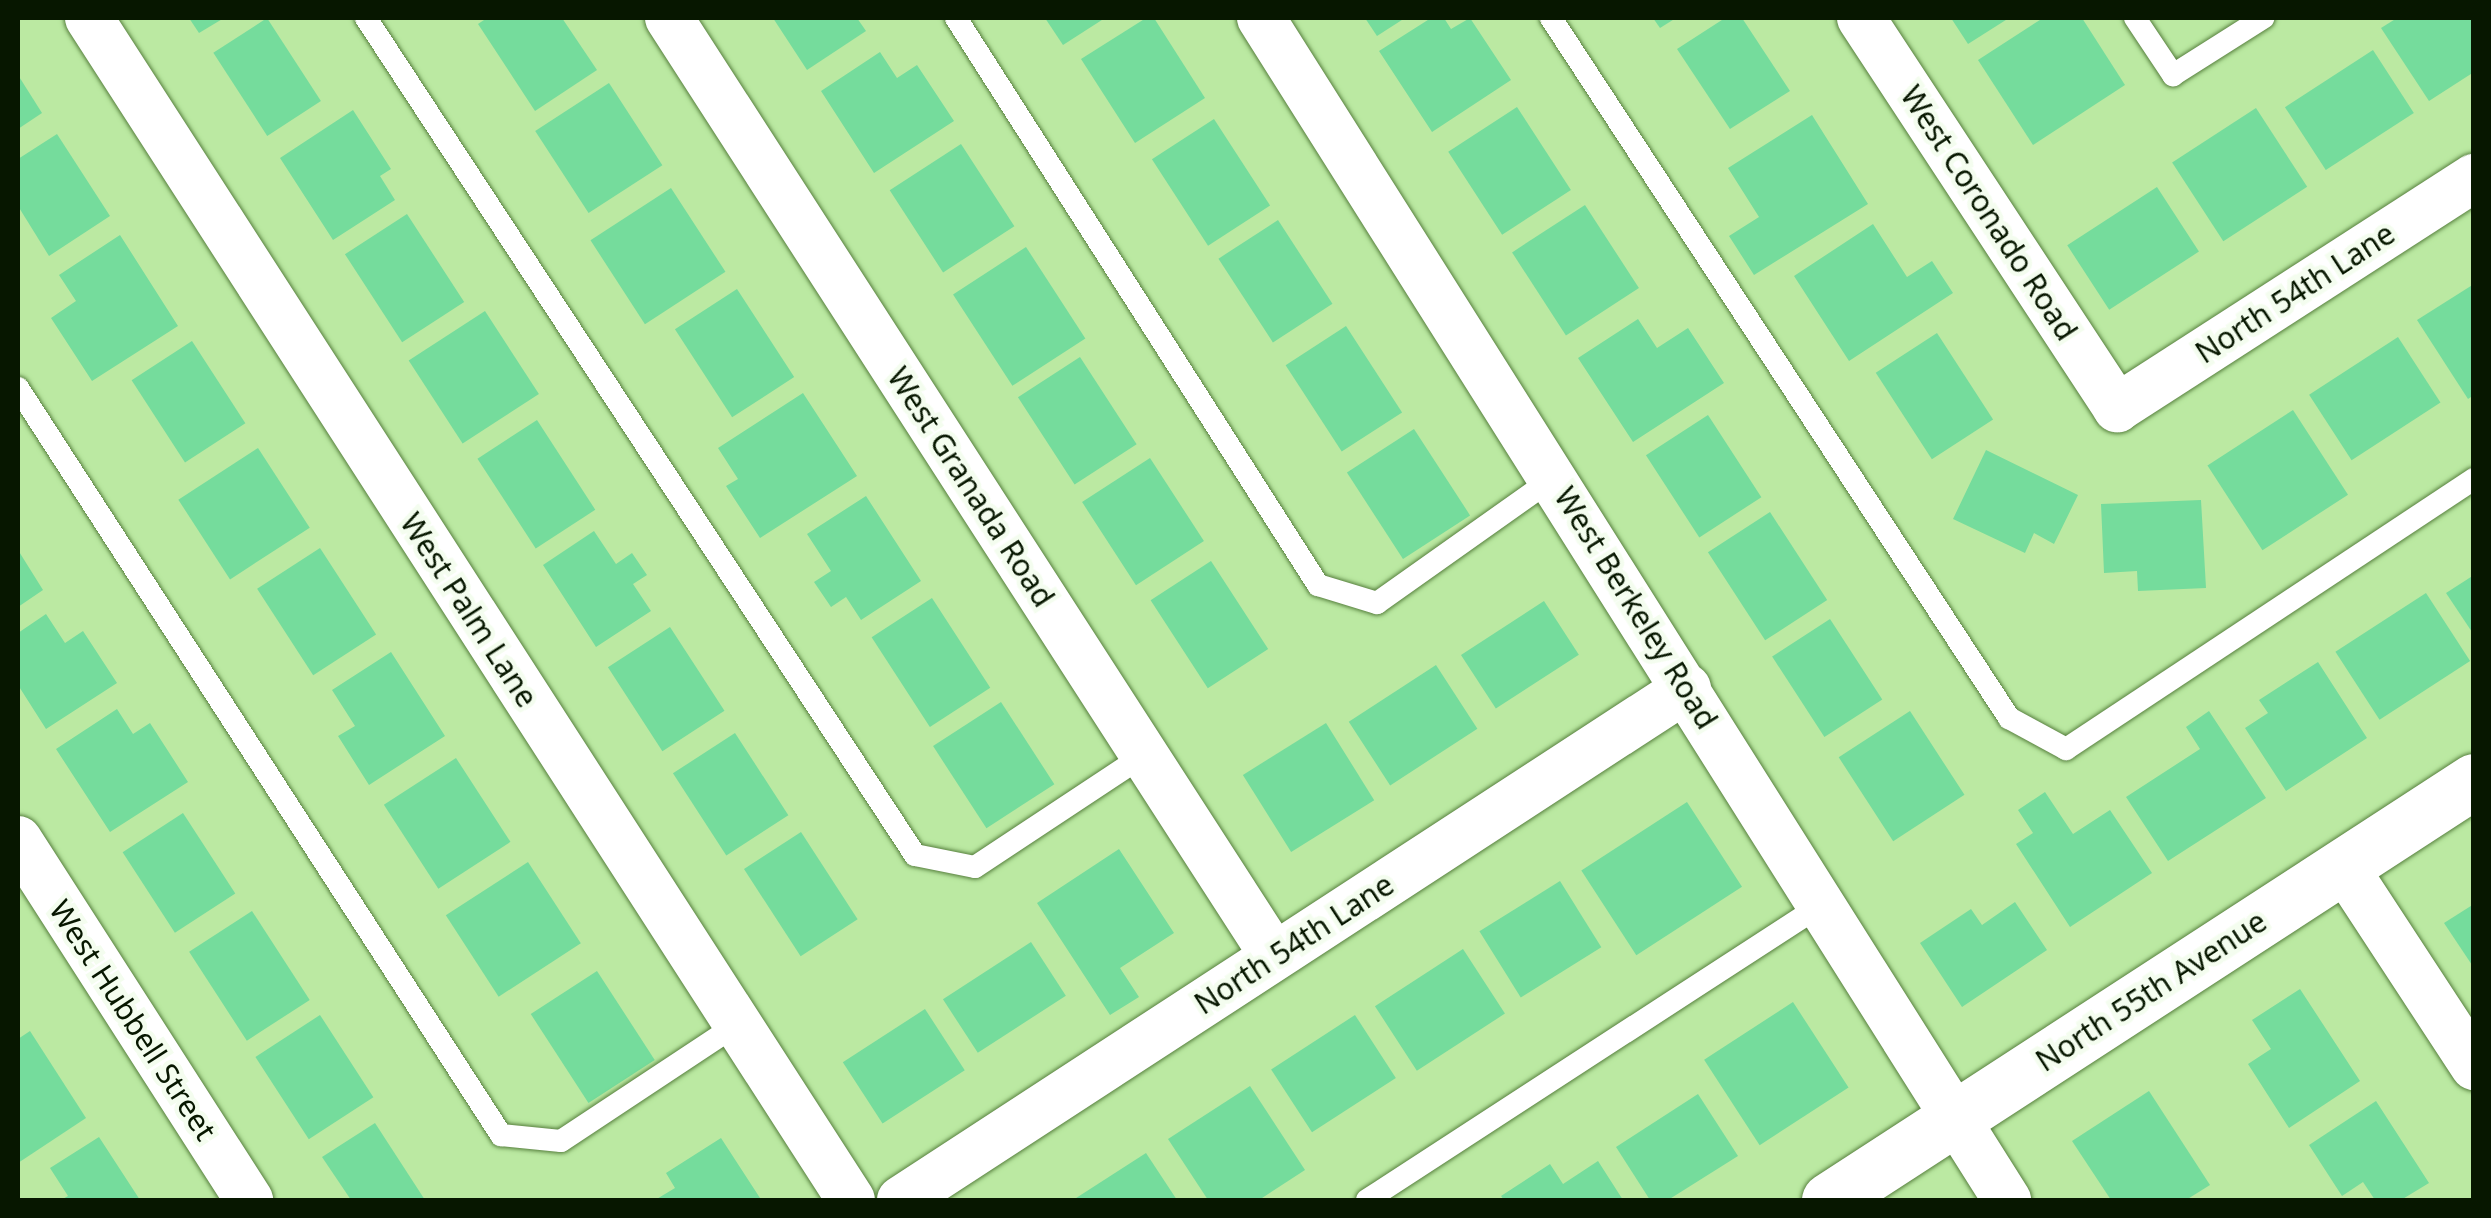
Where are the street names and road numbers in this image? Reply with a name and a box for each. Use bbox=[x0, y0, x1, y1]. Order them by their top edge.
street label: West Coronado Road bbox=[1893, 79, 2085, 347]
street label: North 54th Lane bbox=[2189, 215, 2401, 371]
street label: West Granada Road bbox=[880, 361, 1062, 613]
street label: West Berkeley Road bbox=[1547, 480, 1725, 736]
street label: West Palm Lane bbox=[393, 506, 545, 714]
street label: North 54th Lane bbox=[1188, 866, 1400, 1022]
street label: West Hubbell Street bbox=[42, 893, 224, 1147]
street label: North 55th Avenue bbox=[2029, 903, 2273, 1079]

